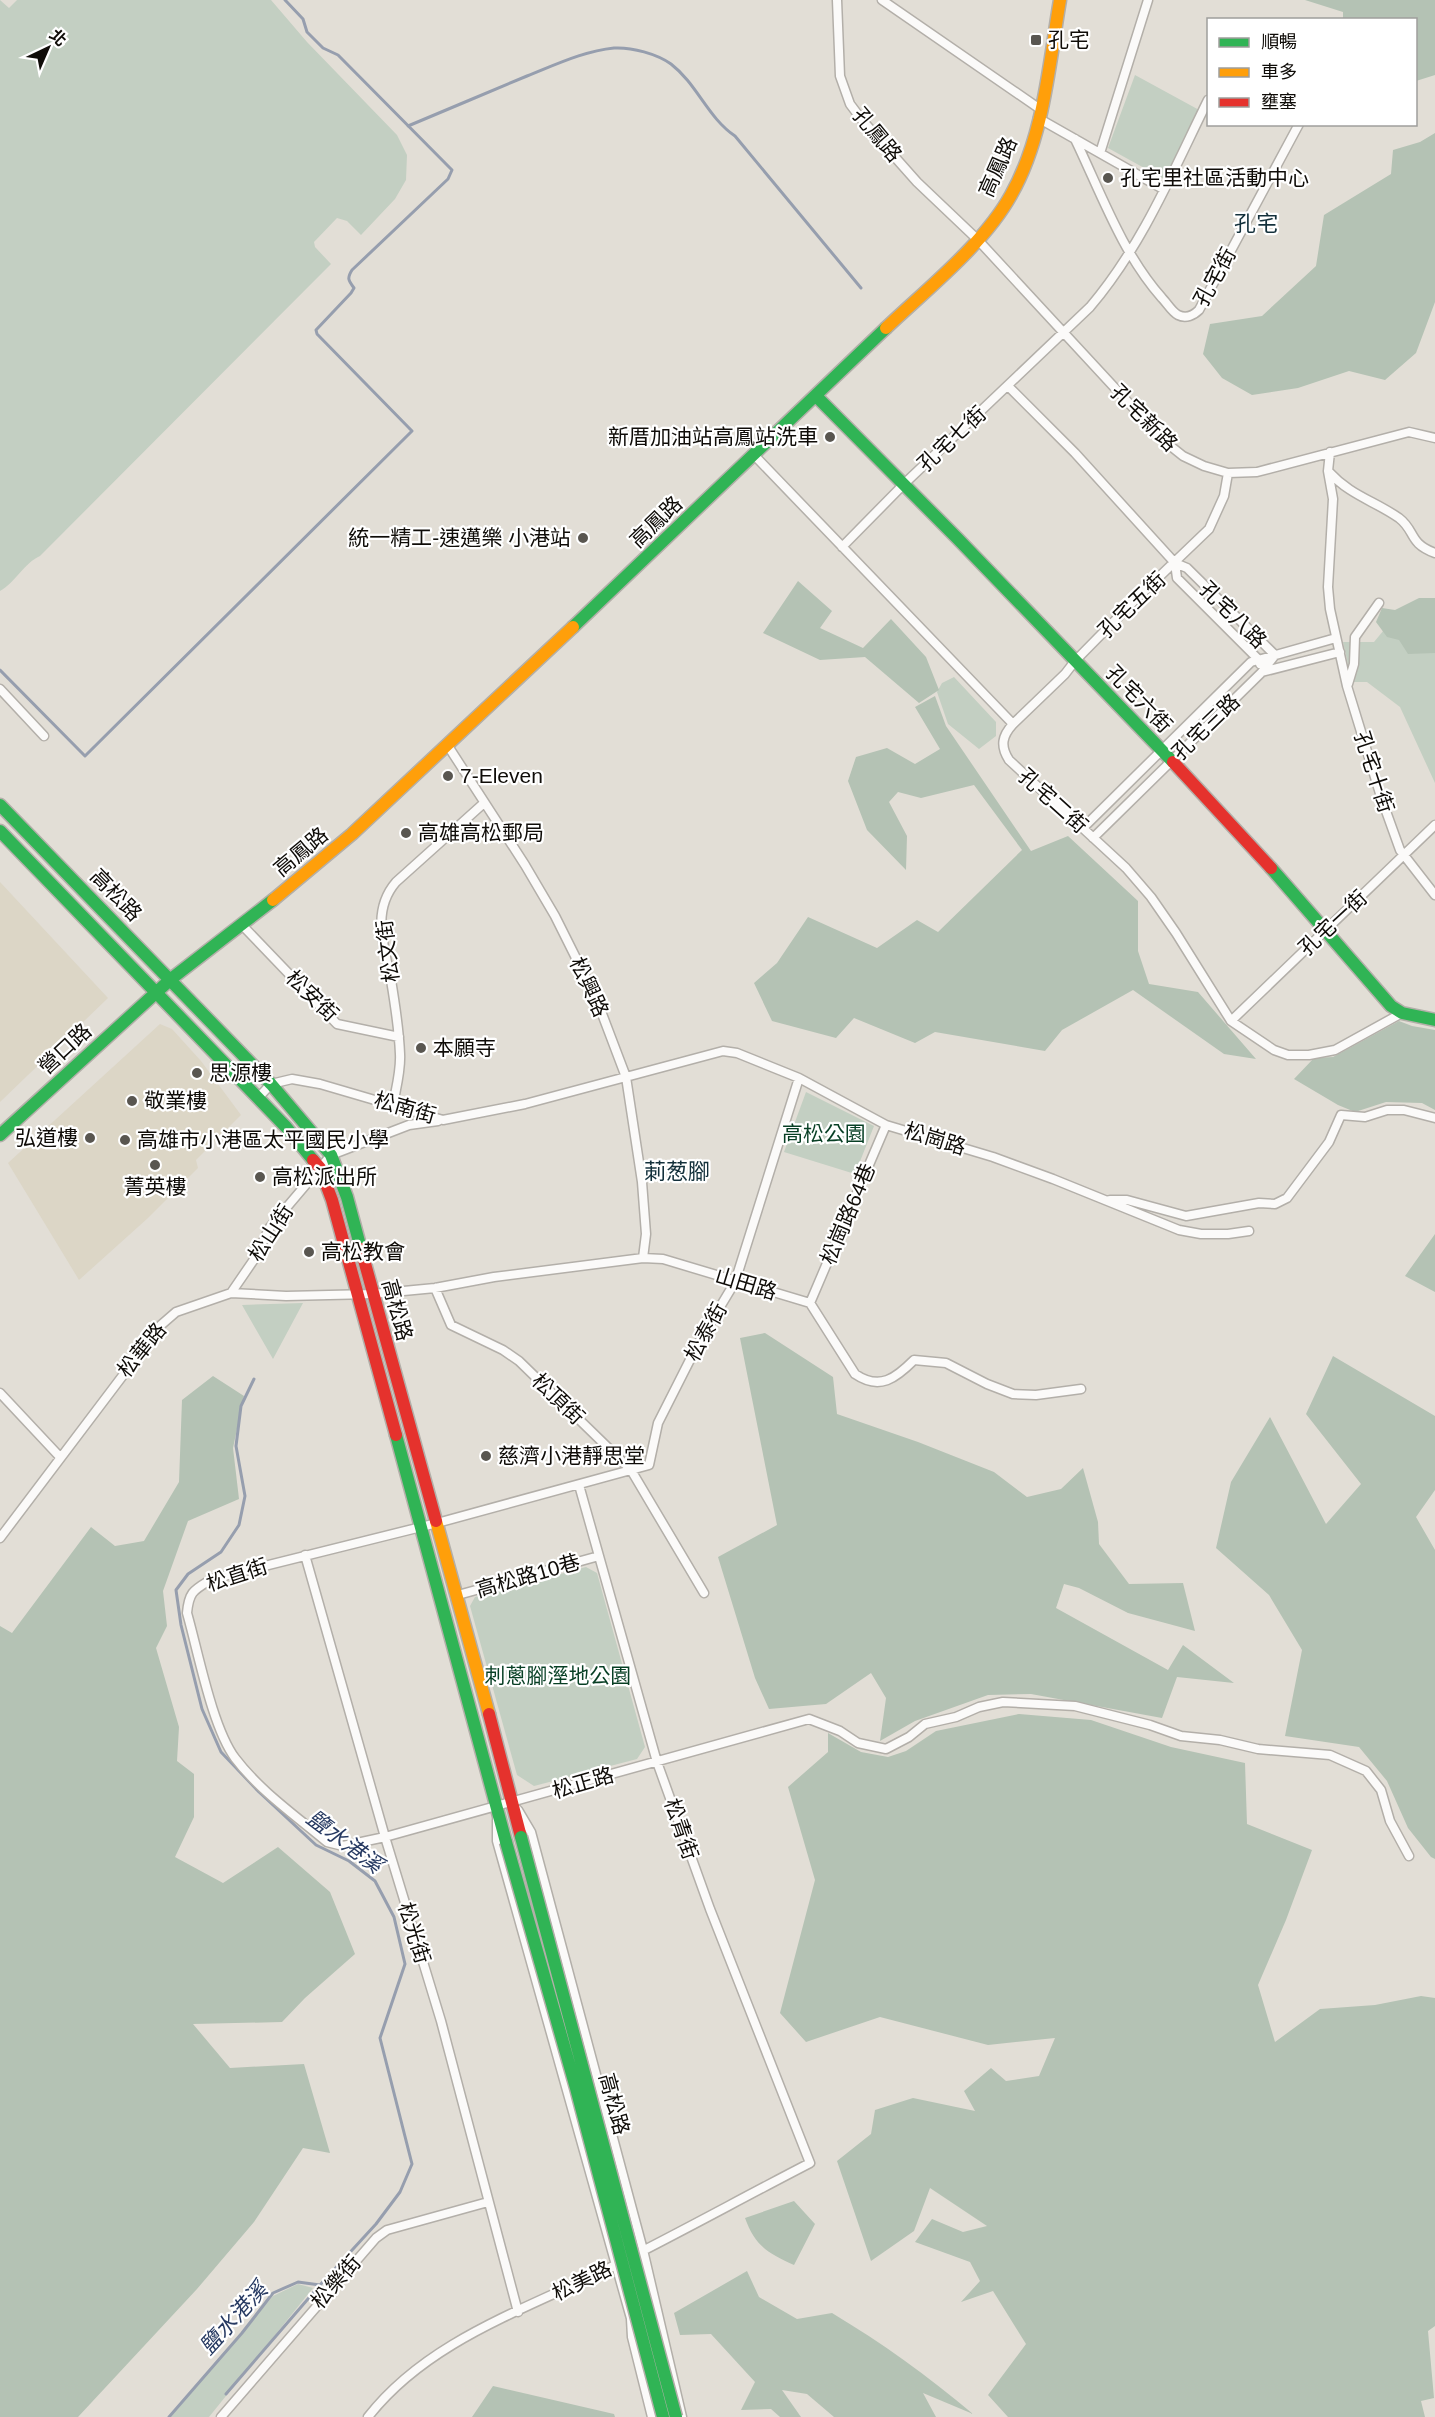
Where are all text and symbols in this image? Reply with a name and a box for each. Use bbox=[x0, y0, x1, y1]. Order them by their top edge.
north arrow bbox=[18, 18, 78, 78]
legend bbox=[1207, 18, 1417, 126]
text: 北 bbox=[46, 26, 70, 49]
place label: 孔宅 bbox=[1048, 28, 1090, 51]
text: 順暢 bbox=[1261, 32, 1297, 52]
marker: 孔宅 bbox=[1029, 33, 1043, 47]
text: 車多 bbox=[1261, 62, 1297, 82]
text: 壅塞 bbox=[1261, 92, 1297, 112]
street label: 孔鳳路 bbox=[848, 103, 906, 166]
street label: 高鳳路 bbox=[974, 133, 1021, 200]
place label: 孔宅里社區活動中心 bbox=[1120, 166, 1309, 189]
marker: 孔宅里社區活動中心 bbox=[1101, 171, 1115, 185]
district label: 孔宅 bbox=[1234, 211, 1278, 236]
street label: 孔宅街 bbox=[1189, 244, 1240, 310]
street label: 孔宅新路 bbox=[1107, 380, 1182, 455]
street label: 孔宅七街 bbox=[913, 402, 990, 476]
place label: 新厝加油站高鳳站洗車 bbox=[608, 425, 818, 448]
marker: 新厝加油站高鳳站洗車 bbox=[823, 430, 837, 444]
street label: 高鳳路 bbox=[625, 491, 686, 552]
place label: 統一精工-速邁樂 小港站 bbox=[348, 526, 571, 549]
marker: 統一精工-速邁樂 小港站 bbox=[576, 531, 590, 545]
street label: 孔宅五街 bbox=[1093, 567, 1170, 642]
street label: 孔宅八路 bbox=[1196, 577, 1271, 652]
street label: 孔宅六街 bbox=[1102, 660, 1177, 737]
street label: 孔宅三路 bbox=[1167, 689, 1244, 764]
street label: 孔宅十街 bbox=[1351, 728, 1398, 815]
place label: 7-Eleven bbox=[460, 764, 543, 787]
street label: 孔宅二街 bbox=[1014, 764, 1092, 837]
marker: 7-Eleven bbox=[441, 769, 455, 783]
place label: 高雄高松郵局 bbox=[418, 821, 544, 844]
street label: 高鳳路 bbox=[269, 823, 332, 881]
marker: 高雄高松郵局 bbox=[399, 826, 413, 840]
street label: 高松路 bbox=[86, 864, 147, 925]
street label: 孔宅一街 bbox=[1294, 886, 1371, 960]
street label: 松文街 bbox=[372, 918, 403, 984]
street label: 松興路 bbox=[566, 953, 613, 1020]
street label: 松安街 bbox=[282, 965, 343, 1026]
street label: 營口路 bbox=[34, 1019, 96, 1079]
place label: 本願寺 bbox=[433, 1036, 496, 1059]
marker: 本願寺 bbox=[414, 1041, 428, 1055]
place label: 思源樓 bbox=[209, 1061, 272, 1084]
marker: 思源樓 bbox=[190, 1066, 204, 1080]
street label: 松南街 bbox=[372, 1088, 439, 1127]
place label: 敬業樓 bbox=[144, 1089, 207, 1112]
marker: 敬業樓 bbox=[125, 1094, 139, 1108]
street label: 松崗路 bbox=[902, 1118, 969, 1159]
park label: 高松公園 bbox=[782, 1122, 866, 1145]
place label: 弘道樓 bbox=[15, 1126, 78, 1149]
place label: 高雄市小港區太平國民小學 bbox=[137, 1128, 389, 1151]
marker: 弘道樓 bbox=[83, 1131, 97, 1145]
marker: 高雄市小港區太平國民小學 bbox=[118, 1133, 132, 1147]
marker: 菁英樓 bbox=[148, 1158, 162, 1172]
district label: 莿葱腳 bbox=[644, 1159, 710, 1184]
street label: 松崗路64巷 bbox=[816, 1160, 879, 1268]
place label: 高松派出所 bbox=[272, 1165, 377, 1188]
marker: 高松派出所 bbox=[253, 1170, 267, 1184]
place label: 菁英樓 bbox=[124, 1175, 187, 1198]
street label: 松山街 bbox=[244, 1200, 297, 1265]
place label: 高松教會 bbox=[321, 1240, 405, 1263]
marker: 高松教會 bbox=[302, 1245, 316, 1259]
street label: 山田路 bbox=[713, 1263, 780, 1304]
street label: 高松路 bbox=[378, 1276, 417, 1343]
street label: 松泰街 bbox=[680, 1299, 731, 1365]
street label: 松華路 bbox=[113, 1318, 170, 1381]
street label: 松頂街 bbox=[528, 1368, 589, 1429]
place label: 慈濟小港靜思堂 bbox=[498, 1444, 645, 1467]
marker: 慈濟小港靜思堂 bbox=[479, 1449, 493, 1463]
street label: 高松路10巷 bbox=[473, 1550, 583, 1601]
street label: 松直街 bbox=[203, 1554, 270, 1595]
park label: 刺蔥腳溼地公園 bbox=[485, 1664, 632, 1687]
street label: 松正路 bbox=[549, 1763, 616, 1802]
street label: 松青街 bbox=[660, 1795, 703, 1862]
water label: 鹽水港溪 bbox=[302, 1805, 390, 1880]
street label: 松光街 bbox=[394, 1899, 435, 1966]
street label: 高松路 bbox=[595, 2070, 634, 2137]
street label: 松樂街 bbox=[306, 2250, 365, 2313]
street label: 松美路 bbox=[548, 2256, 615, 2305]
water label: 鹽水港溪 bbox=[195, 2275, 274, 2359]

